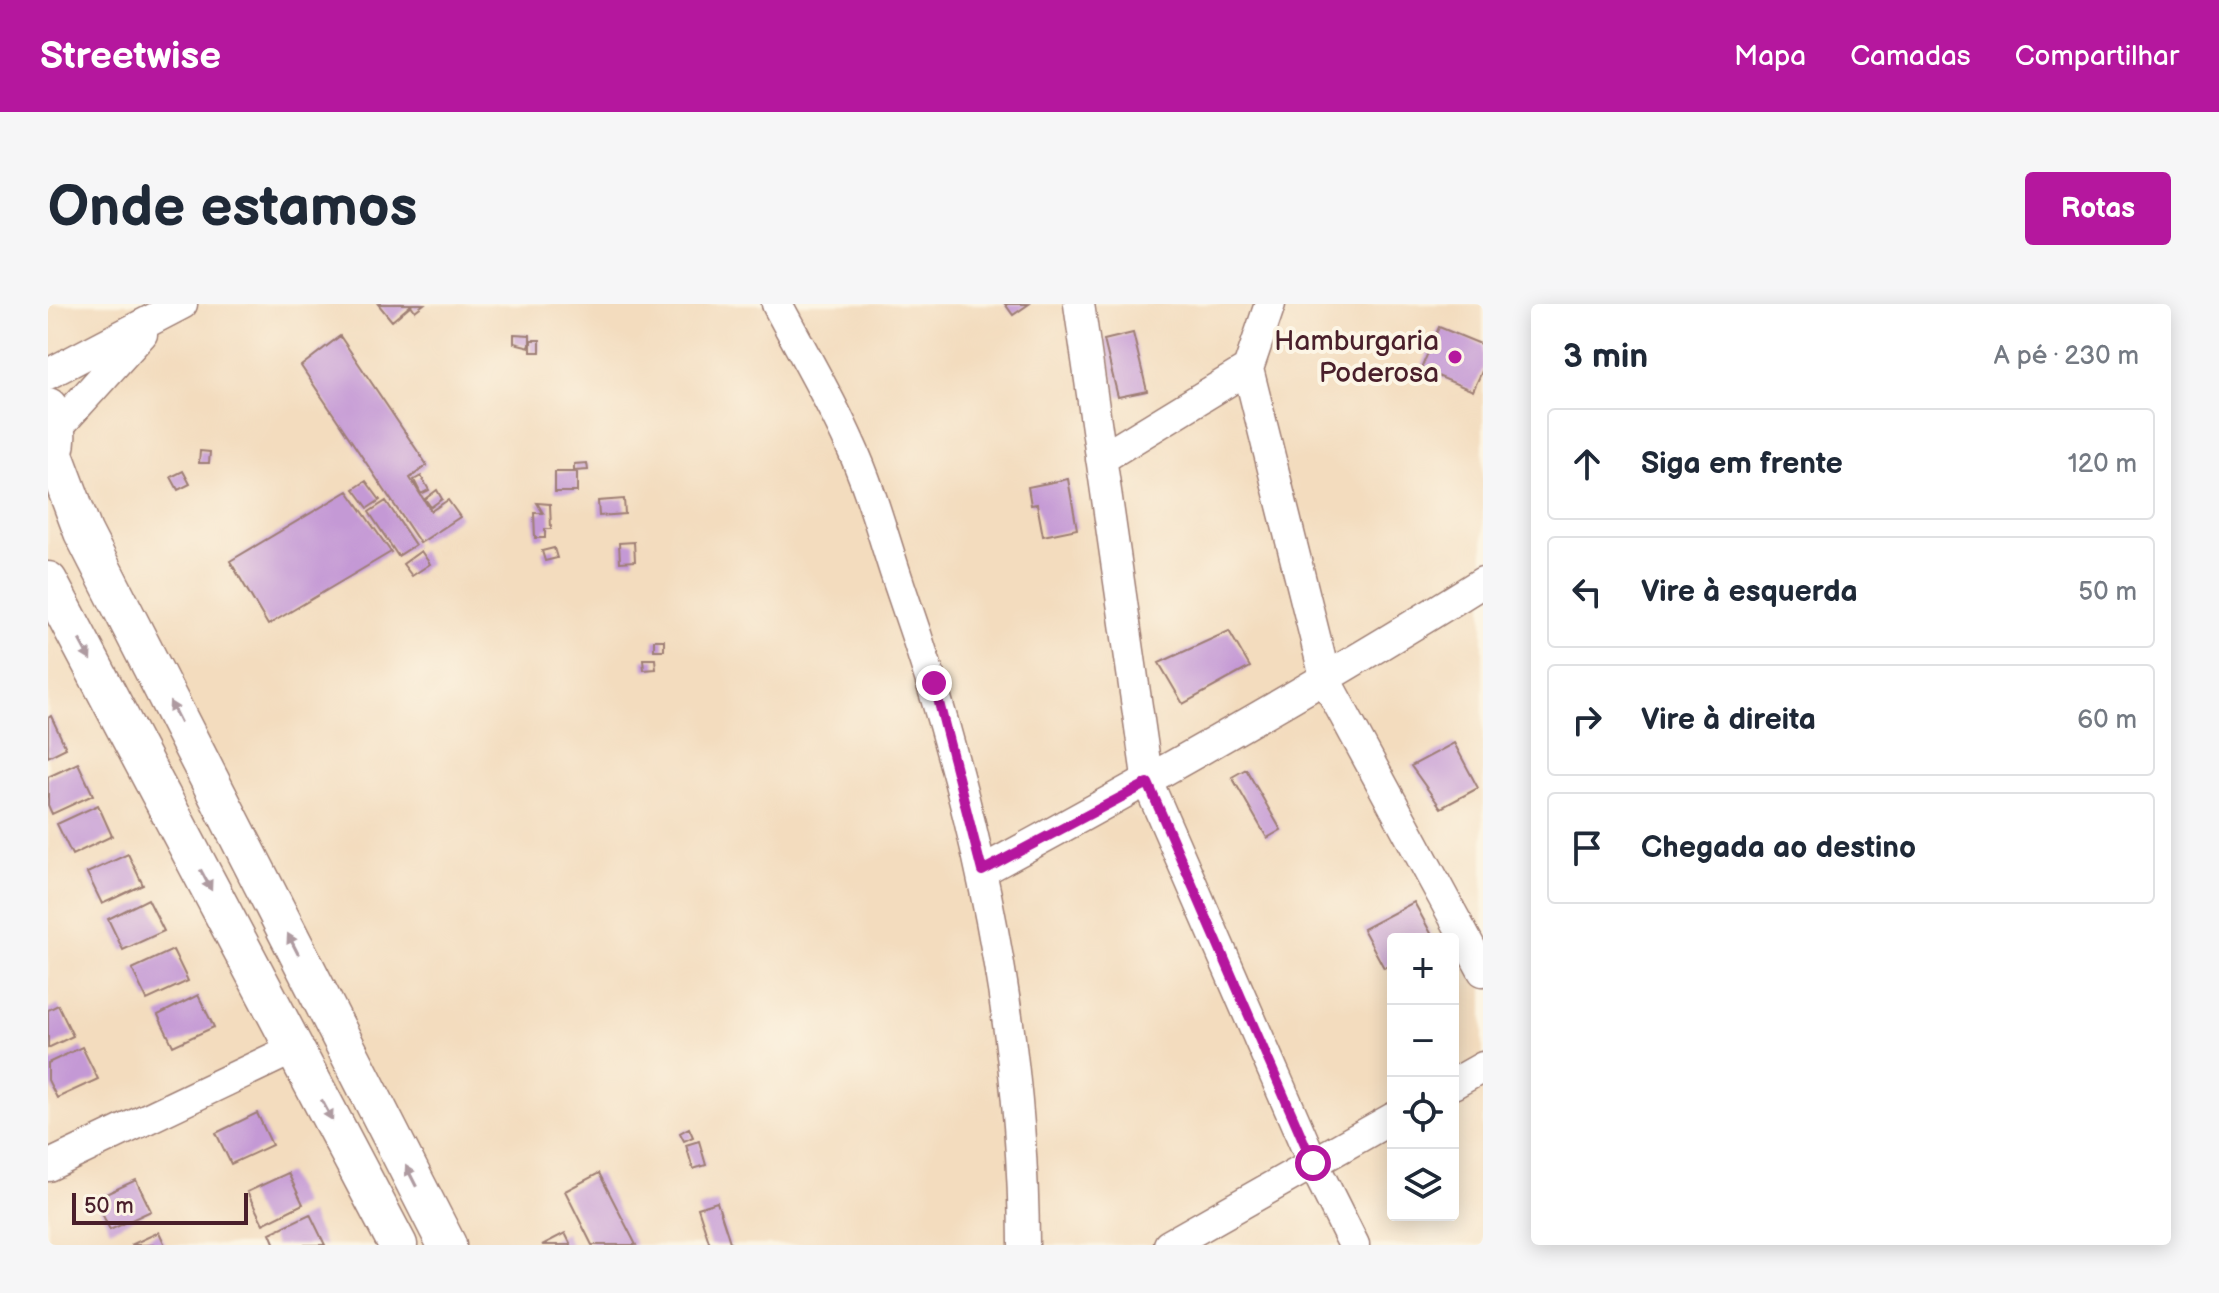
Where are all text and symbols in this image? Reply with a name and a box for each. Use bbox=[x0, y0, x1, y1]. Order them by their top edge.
text: Streetwise bbox=[40, 34, 221, 79]
text: Mapa bbox=[1734, 40, 1806, 73]
text: Camadas bbox=[1850, 40, 1971, 73]
text: Compartilhar bbox=[2015, 40, 2179, 73]
button: Rotas bbox=[2025, 172, 2171, 245]
text: Onde estamos bbox=[48, 175, 417, 242]
place label: Hamburgaria Poderosa bbox=[1274, 325, 1439, 390]
text: 3 min bbox=[1563, 336, 1648, 377]
text: A pé · 230 m bbox=[1994, 341, 2139, 372]
marker: Hamburgaria Poderosa bbox=[1446, 348, 1464, 366]
icon: ahead bbox=[1565, 442, 1609, 486]
text: Siga em frente bbox=[1641, 446, 1843, 482]
text: 120 m bbox=[2068, 449, 2137, 480]
icon: left bbox=[1565, 570, 1609, 614]
text: Vire à esquerda bbox=[1641, 574, 1858, 610]
text: 50 m bbox=[2078, 577, 2137, 608]
one-way arrow bbox=[77, 639, 91, 661]
route end bbox=[916, 665, 952, 701]
icon: right bbox=[1565, 698, 1609, 742]
one-way arrow bbox=[168, 701, 182, 724]
text: Vire à direita bbox=[1641, 702, 1816, 738]
text: 60 m bbox=[2077, 705, 2137, 736]
icon: arrive bbox=[1565, 826, 1609, 870]
text: Chegada ao destino bbox=[1641, 830, 1916, 866]
one-way arrow bbox=[200, 868, 213, 891]
one-way arrow bbox=[286, 933, 300, 956]
map controls bbox=[1387, 933, 1459, 1221]
button: + bbox=[1387, 933, 1459, 1005]
button: − bbox=[1387, 1005, 1459, 1077]
button: locate bbox=[1387, 1077, 1459, 1149]
one-way arrow bbox=[321, 1098, 334, 1121]
route start bbox=[1295, 1145, 1331, 1181]
button: layers bbox=[1387, 1149, 1459, 1221]
one-way arrow bbox=[405, 1164, 418, 1187]
scale bar bbox=[72, 1189, 248, 1225]
text: 50 m bbox=[84, 1193, 134, 1220]

